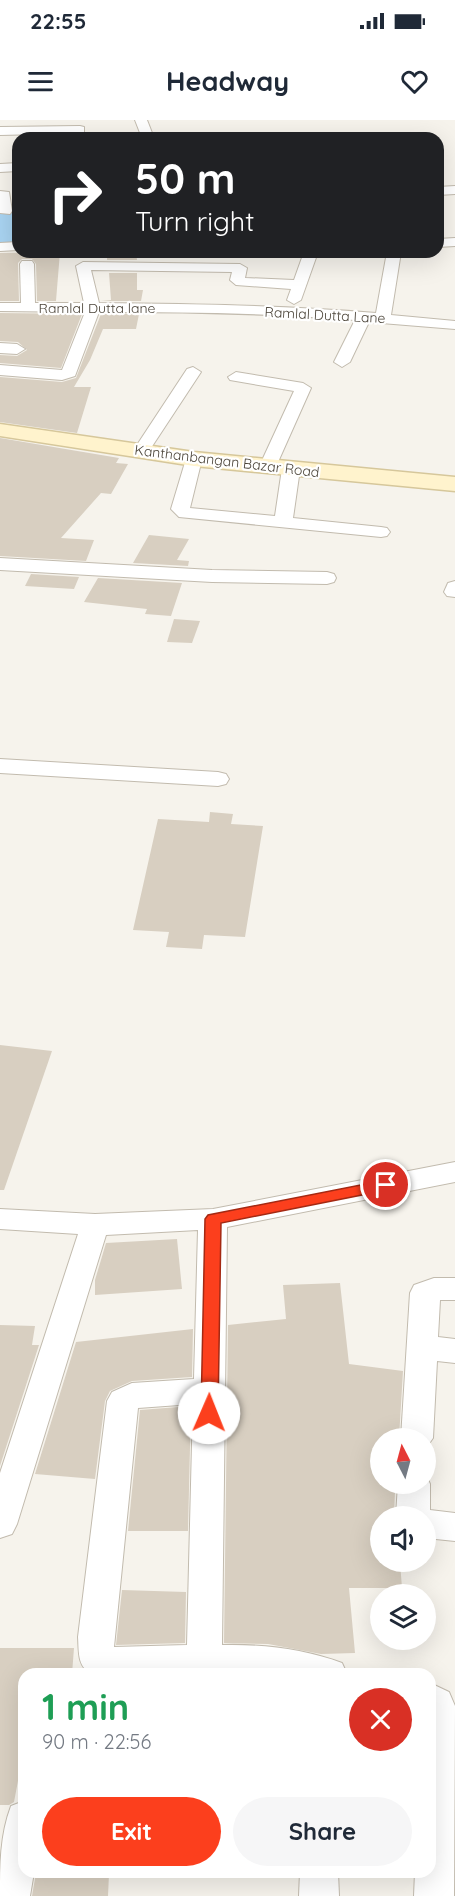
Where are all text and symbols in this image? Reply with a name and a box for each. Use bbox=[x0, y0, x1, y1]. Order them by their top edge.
text: 22:55 bbox=[30, 7, 86, 35]
text: Headway bbox=[166, 64, 289, 98]
icon: menu bbox=[24, 65, 57, 98]
icon: heart bbox=[398, 65, 431, 98]
text: 50 m bbox=[135, 152, 235, 205]
icon: right bbox=[36, 156, 114, 234]
text: Turn right bbox=[135, 204, 254, 238]
street label: Ramlal Dutta lane bbox=[39, 299, 156, 317]
street label: Ramlal Dutta Lane bbox=[264, 303, 386, 327]
street label: Kanthanbangan Bazar Road bbox=[134, 441, 320, 481]
pin bbox=[360, 1159, 411, 1210]
icon: arrive bbox=[369, 1168, 402, 1201]
position arrow bbox=[177, 1381, 241, 1445]
north arrow bbox=[370, 1428, 436, 1494]
map controls bbox=[370, 1428, 436, 1650]
button: sound bbox=[370, 1506, 436, 1572]
button: layers bbox=[370, 1584, 436, 1650]
text: 1 min bbox=[42, 1684, 129, 1729]
button: close bbox=[349, 1688, 412, 1751]
text: 90 m · 22:56 bbox=[42, 1729, 151, 1754]
button: Exit bbox=[42, 1797, 221, 1866]
button: Share bbox=[233, 1797, 412, 1866]

